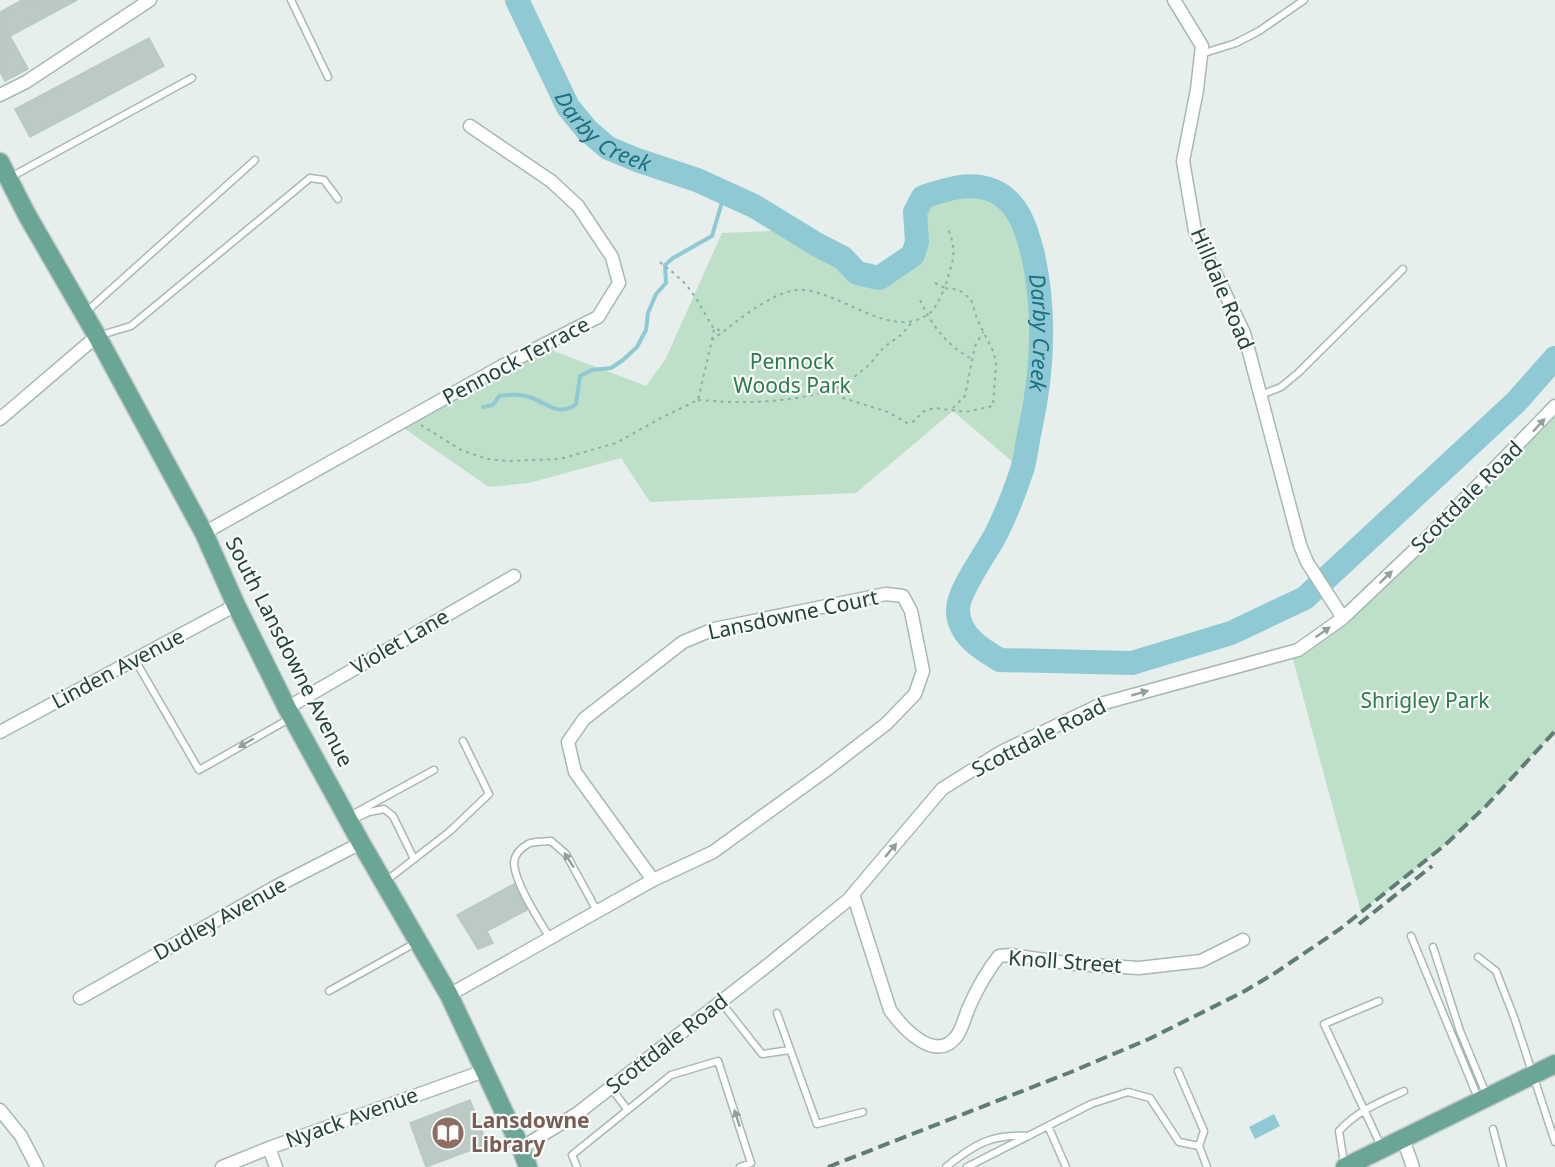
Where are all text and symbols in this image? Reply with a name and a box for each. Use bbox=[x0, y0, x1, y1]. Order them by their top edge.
water label: Darby Creek bbox=[549, 86, 656, 178]
street label: Hilldale Road bbox=[1185, 223, 1261, 354]
water label: Darby Creek bbox=[1023, 271, 1057, 395]
street label: Pennock Terrace bbox=[437, 310, 594, 411]
park label: Pennock Woods Park bbox=[733, 347, 851, 399]
one-way arrow bbox=[1531, 418, 1545, 432]
street label: Scottdale Road bbox=[1404, 434, 1528, 558]
street label: South Lansdowne Avenue bbox=[220, 532, 360, 771]
one-way arrow bbox=[1378, 571, 1392, 585]
street label: Lansdowne Court bbox=[705, 582, 881, 646]
street label: Violet Lane bbox=[345, 602, 454, 680]
street label: Linden Avenue bbox=[46, 621, 189, 715]
one-way arrow bbox=[1315, 626, 1331, 638]
park label: Shrigley Park bbox=[1361, 686, 1490, 714]
one-way arrow bbox=[1131, 688, 1149, 697]
street label: Scottdale Road bbox=[967, 691, 1111, 783]
one-way arrow bbox=[238, 738, 254, 749]
one-way arrow bbox=[884, 842, 897, 858]
one-way arrow bbox=[563, 852, 574, 868]
street label: Dudley Avenue bbox=[148, 870, 291, 966]
street label: Knoll Street bbox=[1007, 943, 1123, 979]
street label: Scottdale Road bbox=[600, 987, 733, 1100]
street label: Nyack Avenue bbox=[282, 1080, 422, 1154]
place label: Lansdowne Library bbox=[471, 1106, 590, 1158]
one-way arrow bbox=[731, 1109, 741, 1127]
library icon: Lansdowne Library bbox=[430, 1115, 466, 1151]

